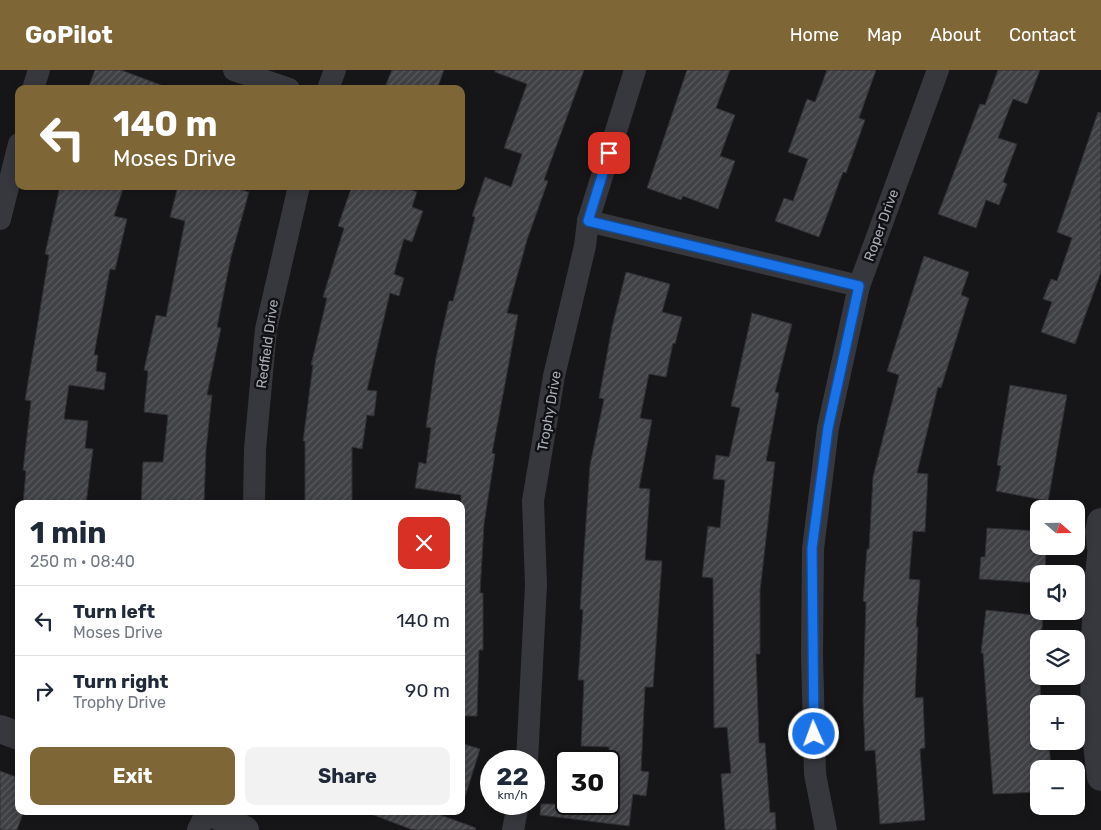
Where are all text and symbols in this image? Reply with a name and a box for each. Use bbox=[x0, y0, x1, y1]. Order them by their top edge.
text: GoPilot bbox=[25, 21, 113, 49]
text: Home bbox=[790, 24, 839, 46]
text: Map bbox=[867, 24, 902, 46]
text: About bbox=[930, 24, 981, 46]
text: Contact bbox=[1009, 24, 1076, 46]
text: 140 m bbox=[113, 103, 218, 145]
icon: left bbox=[30, 105, 95, 170]
pin bbox=[588, 132, 630, 174]
icon: arrive bbox=[595, 139, 623, 167]
text: Moses Drive bbox=[113, 145, 236, 172]
street label: Roper Drive bbox=[861, 187, 902, 264]
street label: Redfield Drive bbox=[253, 298, 282, 390]
street label: Trophy Drive bbox=[534, 369, 565, 453]
north arrow bbox=[1030, 500, 1085, 555]
map controls bbox=[1030, 500, 1085, 815]
text: 1 min bbox=[30, 515, 107, 551]
button: close bbox=[398, 517, 450, 569]
text: 250 m · 08:40 bbox=[30, 552, 135, 571]
button: sound bbox=[1030, 565, 1085, 620]
text: Turn left bbox=[73, 600, 155, 623]
icon: left bbox=[30, 607, 58, 635]
text: 140 m bbox=[396, 609, 450, 632]
text: Moses Drive bbox=[73, 623, 163, 642]
button: layers bbox=[1030, 630, 1085, 685]
text: Turn right bbox=[73, 670, 168, 693]
icon: right bbox=[30, 677, 58, 705]
text: 90 m bbox=[405, 679, 450, 702]
text: Trophy Drive bbox=[73, 693, 166, 712]
button: + bbox=[1030, 695, 1085, 750]
position arrow bbox=[787, 707, 839, 759]
button: Exit bbox=[30, 747, 235, 805]
button: Share bbox=[245, 747, 450, 805]
speed limit sign: 30 bbox=[555, 750, 620, 815]
button: − bbox=[1030, 760, 1085, 815]
text: 22 bbox=[496, 762, 529, 791]
text: km/h bbox=[498, 788, 527, 802]

